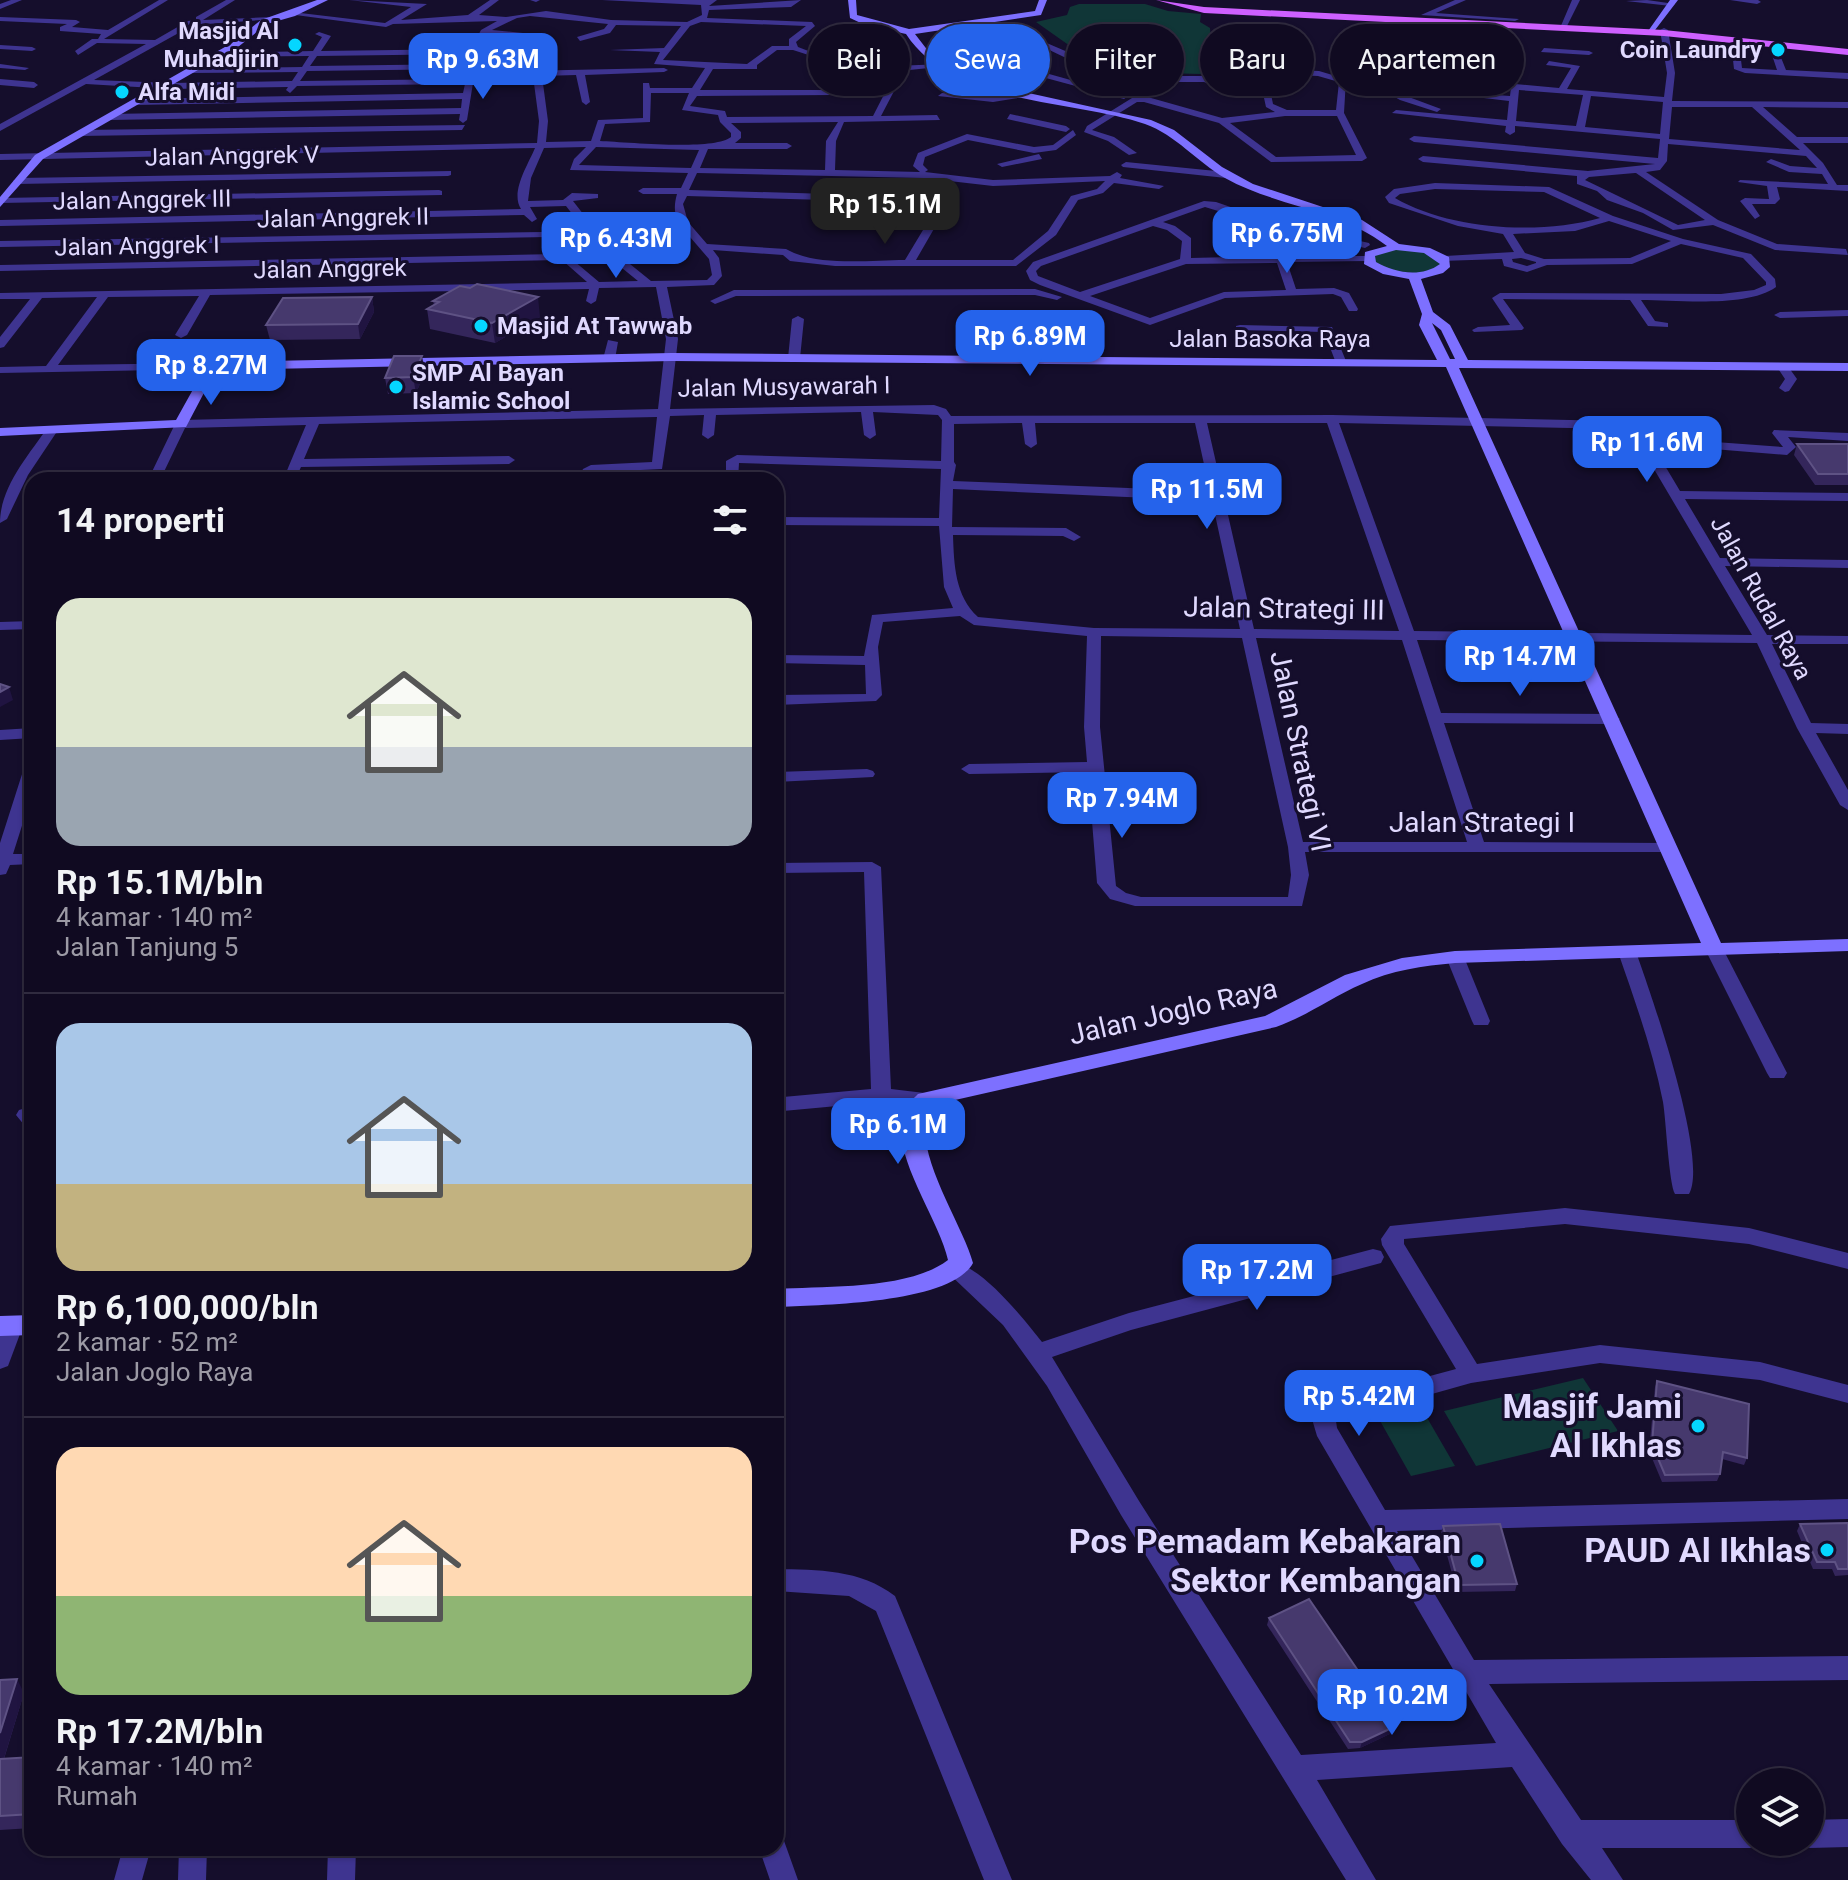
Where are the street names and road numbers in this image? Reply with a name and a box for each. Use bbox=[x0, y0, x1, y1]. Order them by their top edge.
street label: Jalan Anggrek V bbox=[145, 140, 319, 172]
street label: Jalan Anggrek III bbox=[52, 184, 232, 216]
street label: Jalan Anggrek II bbox=[257, 203, 429, 233]
street label: Jalan Anggrek I bbox=[54, 231, 220, 261]
street label: Jalan Anggrek bbox=[253, 254, 408, 284]
street label: Jalan Basoka Raya bbox=[1169, 325, 1371, 353]
street label: Jalan Musyawarah I bbox=[677, 371, 891, 403]
street label: Jalan Rudal Raya bbox=[1704, 511, 1818, 685]
street label: Jalan Strategi III bbox=[1183, 590, 1385, 627]
street label: Jalan Strategi VI bbox=[1263, 648, 1338, 854]
street label: Jalan Strategi I bbox=[1389, 806, 1575, 839]
street label: Jalan Joglo Raya bbox=[1066, 972, 1280, 1051]

